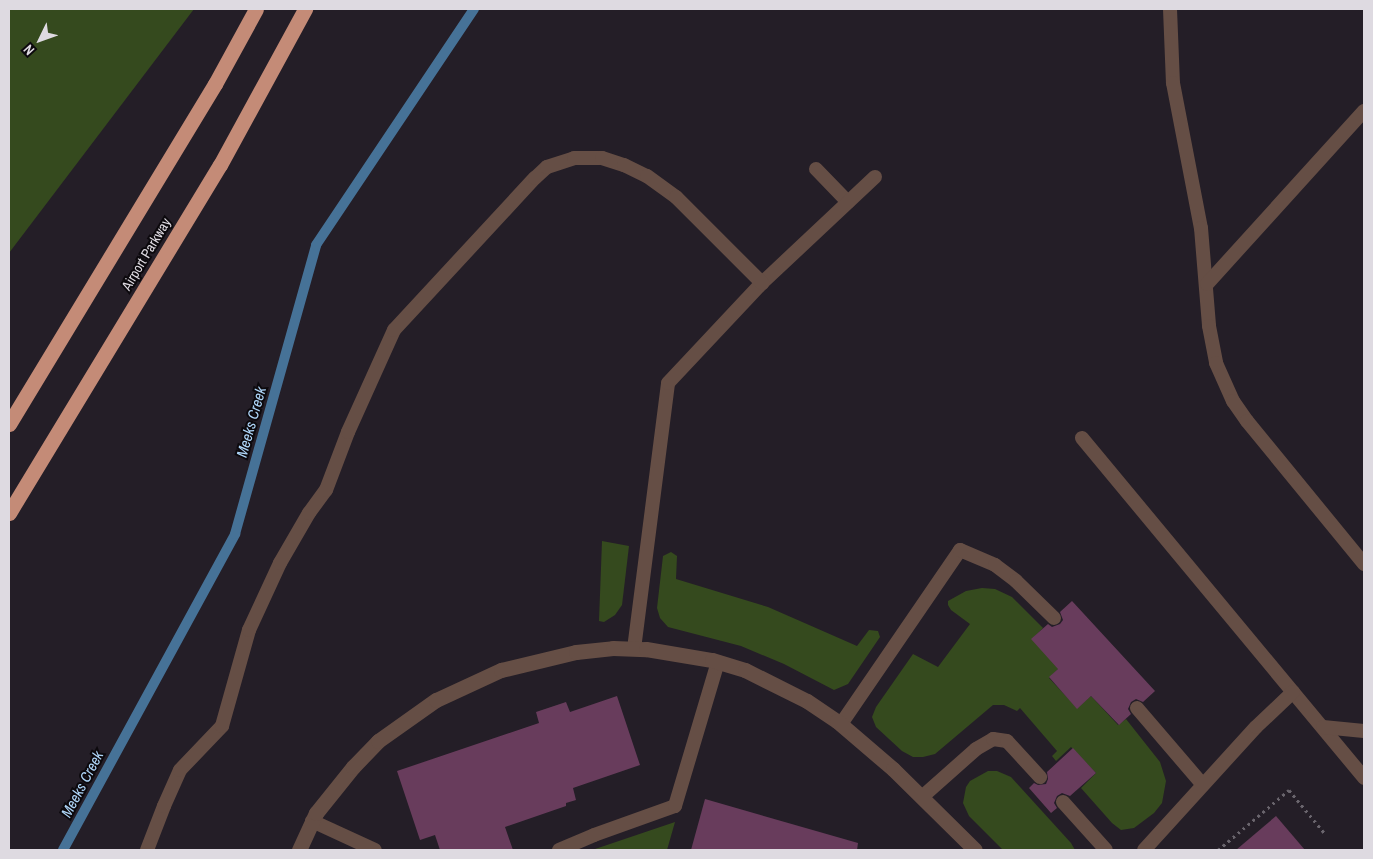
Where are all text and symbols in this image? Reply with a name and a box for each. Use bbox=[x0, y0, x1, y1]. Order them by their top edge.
north arrow bbox=[15, 15, 65, 65]
text: N bbox=[19, 41, 38, 59]
street label: Airport Parkway bbox=[118, 215, 174, 293]
water label: Meeks Creek bbox=[232, 385, 270, 459]
water label: Meeks Creek bbox=[57, 748, 107, 820]

